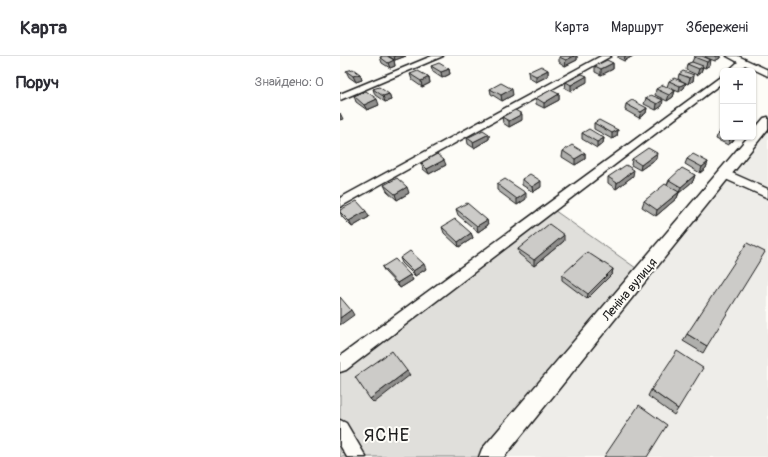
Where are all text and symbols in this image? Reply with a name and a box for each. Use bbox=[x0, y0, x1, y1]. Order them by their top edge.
text: Карта bbox=[20, 16, 67, 40]
text: Карта bbox=[554, 19, 589, 36]
text: Маршрут bbox=[611, 19, 664, 36]
text: Збережені bbox=[686, 19, 748, 36]
map controls bbox=[720, 68, 756, 140]
button: + bbox=[720, 68, 756, 104]
text: Поруч bbox=[16, 72, 59, 93]
text: Знайдено: 0 bbox=[255, 74, 324, 90]
button: − bbox=[720, 104, 756, 140]
street label: Леніна вулиця bbox=[598, 255, 661, 325]
district label: ЯСНЕ bbox=[364, 424, 410, 447]

